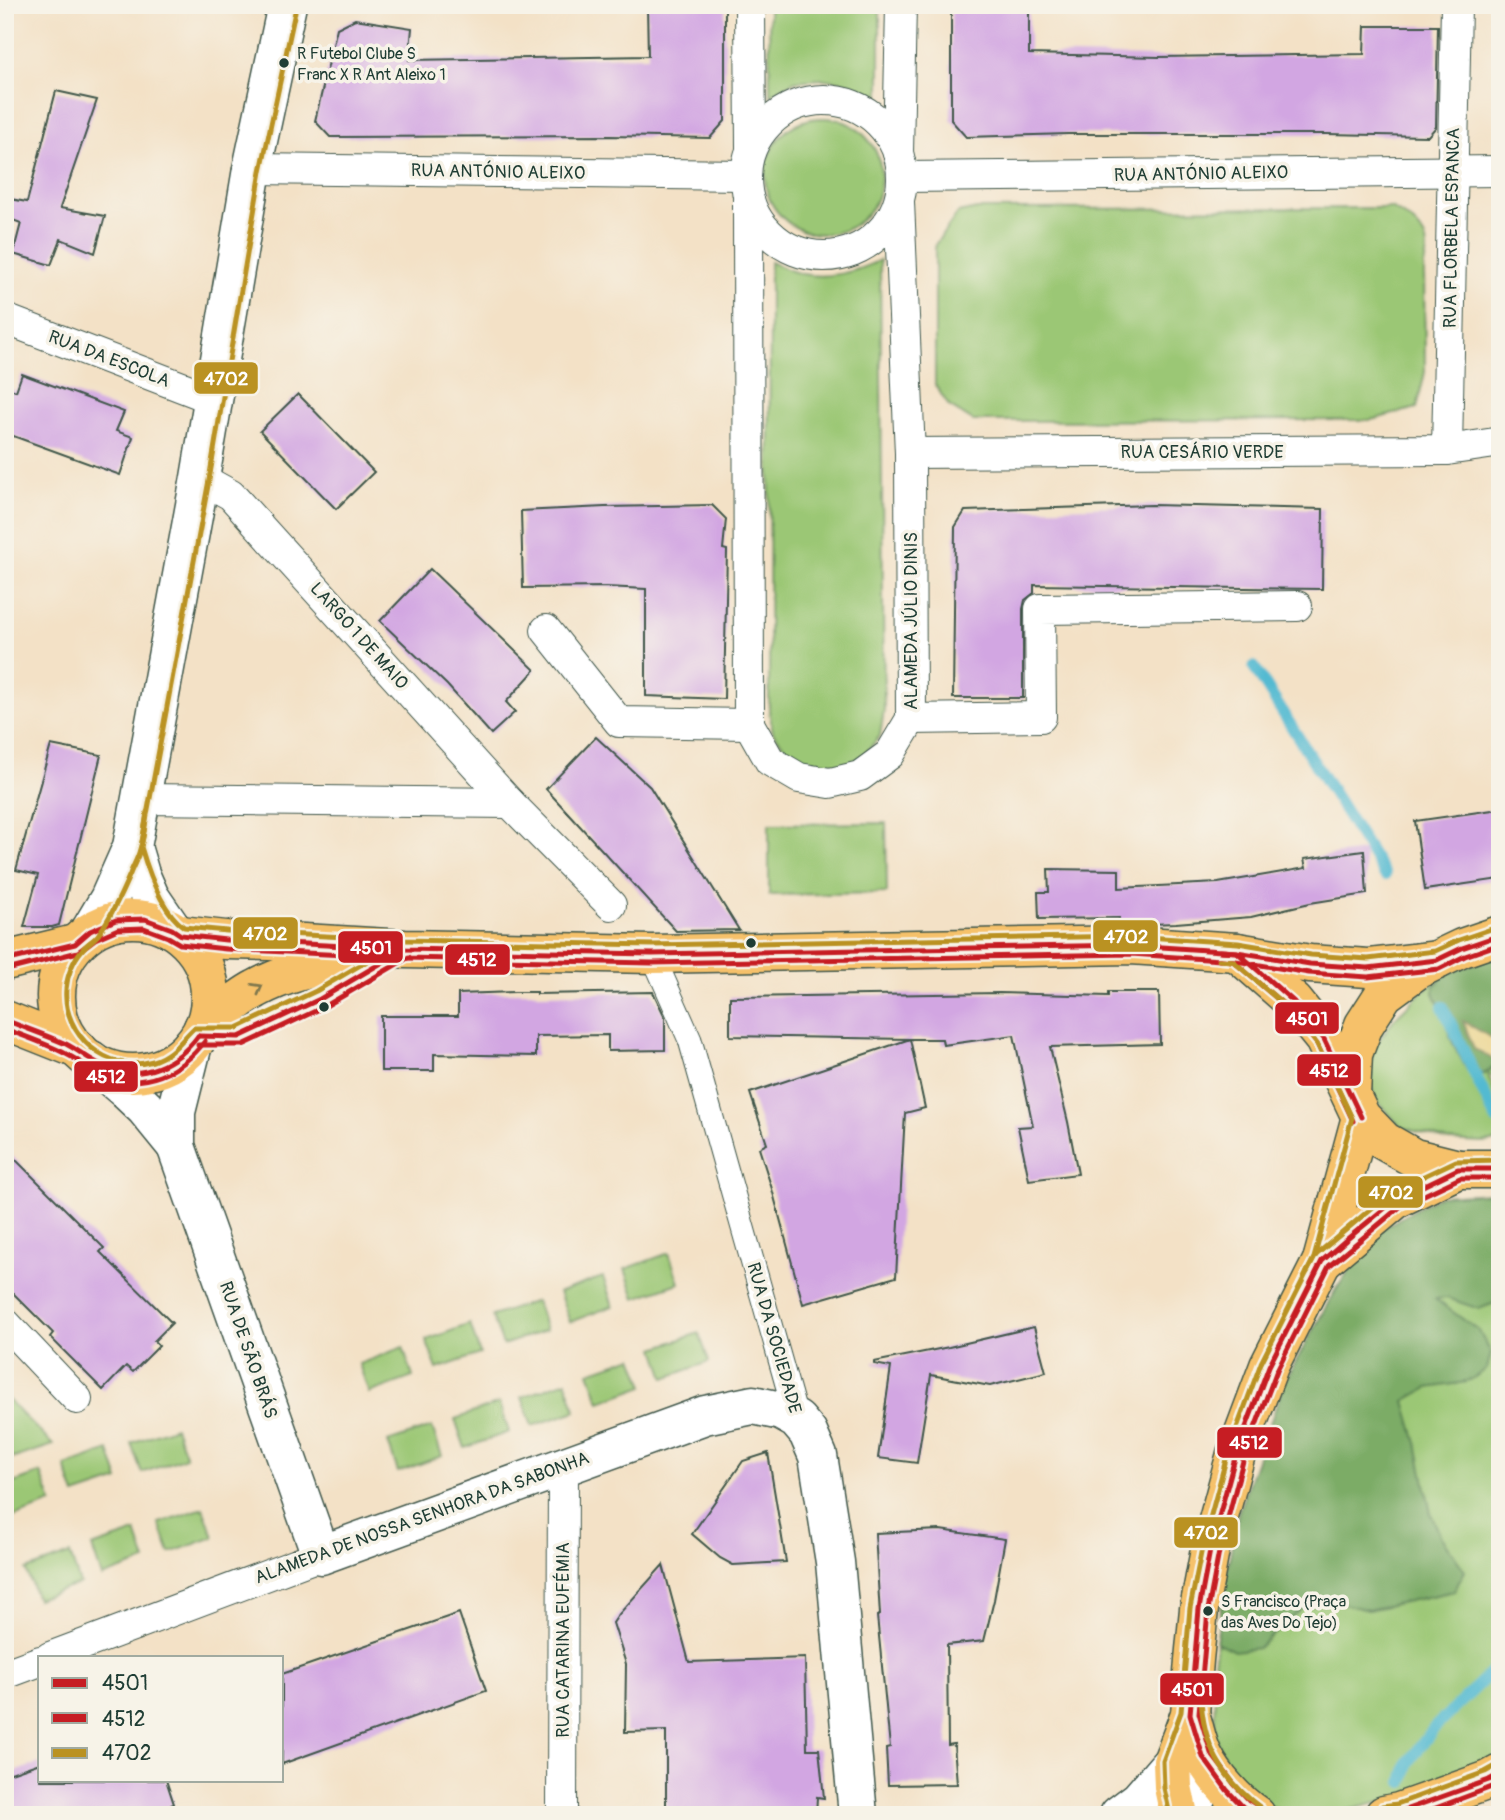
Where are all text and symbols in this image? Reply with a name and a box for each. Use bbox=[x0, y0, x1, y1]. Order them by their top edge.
place label: R Futebol Clube S Franc X R Ant Aleixo 1 bbox=[297, 44, 446, 85]
marker: R Futebol Clube S Franc X R Ant Aleixo 1 bbox=[277, 56, 291, 70]
street label: RUA FLORBELA ESPANCA bbox=[1439, 127, 1465, 328]
street label: RUA ANTÓNIO ALEIXO bbox=[411, 158, 585, 185]
street label: RUA ANTÓNIO ALEIXO bbox=[1114, 160, 1288, 187]
street label: RUA DA ESCOLA bbox=[45, 325, 173, 393]
line badge: 4702 bbox=[193, 361, 259, 395]
text: 4702 bbox=[204, 367, 249, 391]
street label: RUA CESÁRIO VERDE bbox=[1120, 441, 1284, 464]
street label: ALAMEDA JÚLIO DINIS bbox=[900, 532, 923, 710]
street label: LARGO 1 DE MAIO bbox=[305, 578, 413, 694]
line badge: 4702 bbox=[232, 916, 299, 950]
line badge: 4702 bbox=[1092, 919, 1159, 953]
text: 4702 bbox=[243, 922, 288, 946]
text: 4702 bbox=[1104, 925, 1149, 949]
line badge: 4501 bbox=[337, 930, 404, 964]
text: 4501 bbox=[350, 936, 392, 960]
unlabelled marker bbox=[744, 936, 758, 950]
line badge: 4512 bbox=[444, 943, 511, 976]
text: 4512 bbox=[457, 948, 497, 972]
one-way arrow bbox=[251, 983, 264, 996]
unlabelled marker bbox=[317, 1000, 331, 1014]
line badge: 4501 bbox=[1274, 1001, 1340, 1035]
text: 4501 bbox=[1286, 1007, 1328, 1031]
line badge: 4512 bbox=[1296, 1053, 1362, 1087]
text: 4512 bbox=[1309, 1059, 1349, 1083]
line badge: 4512 bbox=[73, 1060, 139, 1093]
text: 4512 bbox=[86, 1065, 126, 1089]
line badge: 4702 bbox=[1357, 1175, 1424, 1209]
text: 4702 bbox=[1369, 1181, 1414, 1205]
street label: RUA DA SOCIEDADE bbox=[741, 1260, 807, 1416]
street label: RUA DE SÃO BRÁS bbox=[214, 1278, 282, 1422]
line badge: 4512 bbox=[1216, 1426, 1283, 1459]
text: 4512 bbox=[1229, 1431, 1269, 1455]
street label: ALAMEDA DE NOSSA SENHORA DA SABONHA bbox=[252, 1447, 593, 1589]
line badge: 4702 bbox=[1173, 1516, 1239, 1549]
text: 4702 bbox=[1184, 1521, 1229, 1545]
street label: RUA CATARINA EUFÉMIA bbox=[552, 1542, 575, 1738]
place label: S Francisco (Praça das Aves Do Tejo) bbox=[1221, 1592, 1346, 1633]
marker: S Francisco (Praça das Aves Do Tejo) bbox=[1201, 1604, 1215, 1618]
legend bbox=[38, 1656, 284, 1782]
text: 4501 bbox=[102, 1670, 148, 1697]
line badge: 4501 bbox=[1159, 1672, 1225, 1706]
text: 4501 bbox=[1171, 1678, 1213, 1702]
text: 4512 bbox=[102, 1706, 146, 1733]
text: 4702 bbox=[102, 1740, 151, 1767]

